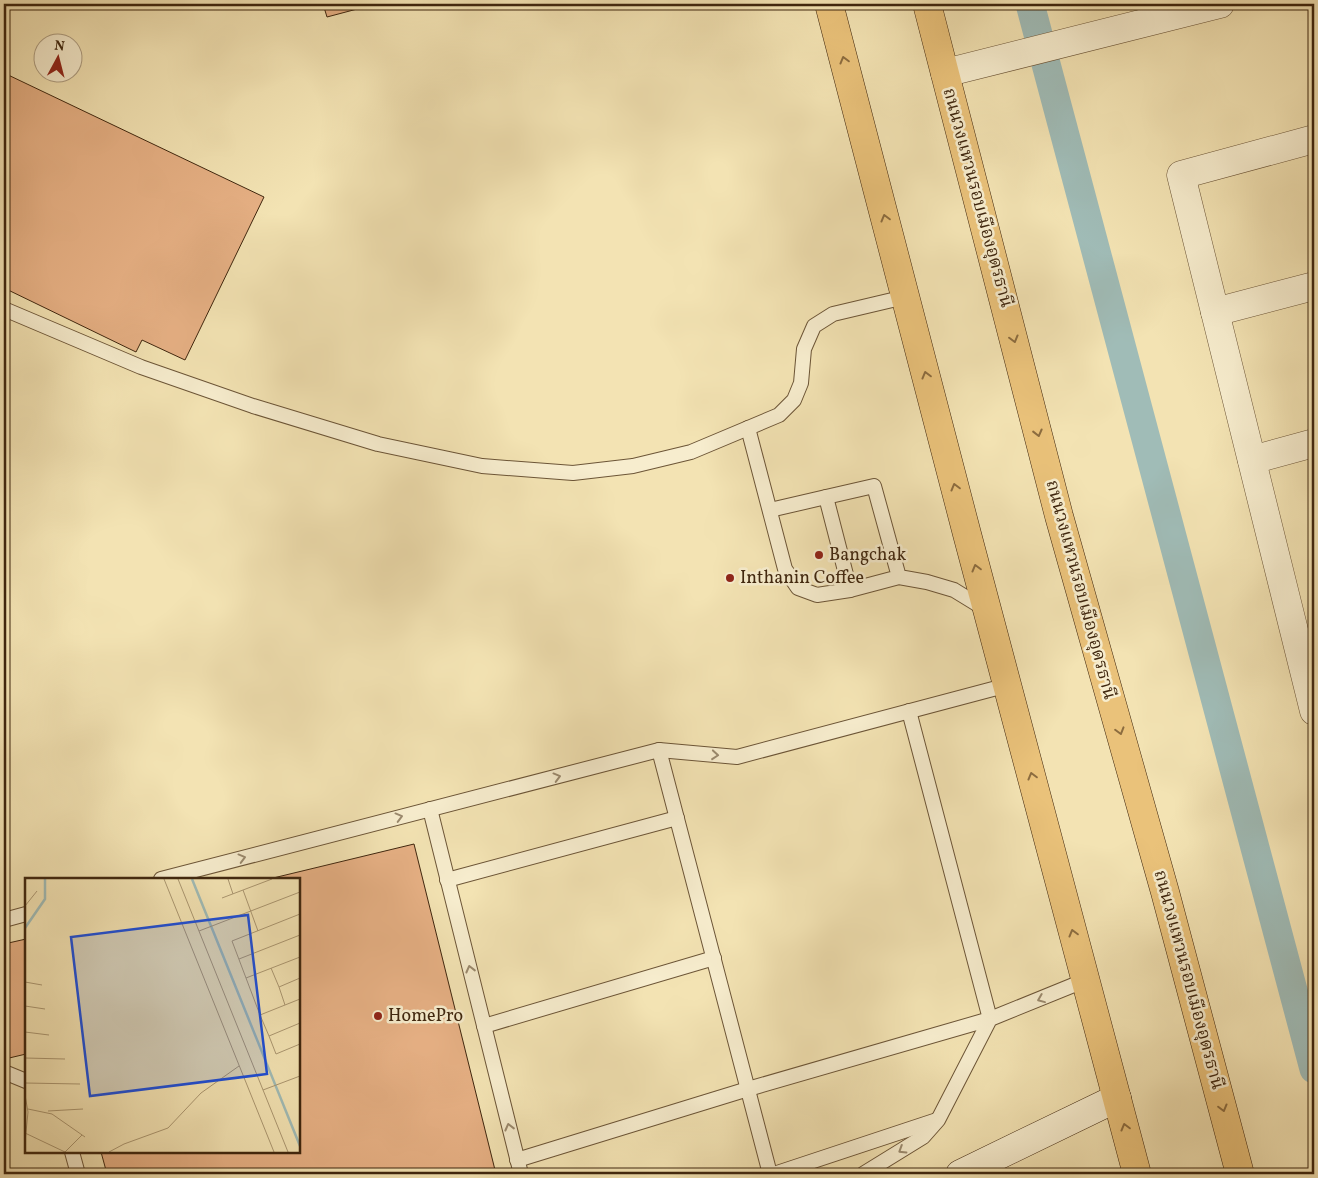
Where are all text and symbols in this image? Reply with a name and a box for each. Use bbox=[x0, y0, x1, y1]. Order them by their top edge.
north arrow bbox=[32, 32, 82, 82]
text: N bbox=[53, 37, 66, 57]
one-way arrow bbox=[839, 56, 850, 65]
street label: ถนนวงแหวนรอบเมืองอุดรธานี bbox=[936, 85, 1018, 311]
one-way arrow bbox=[880, 214, 890, 222]
one-way arrow bbox=[1008, 334, 1019, 343]
one-way arrow bbox=[921, 370, 932, 379]
one-way arrow bbox=[1032, 428, 1043, 437]
street label: ถนนวงแหวนรอบเมืองอุดรธานี bbox=[1039, 477, 1121, 703]
one-way arrow bbox=[950, 483, 961, 491]
place label: Bangchak bbox=[829, 543, 906, 568]
marker: Bangchak bbox=[813, 549, 825, 561]
one-way arrow bbox=[972, 565, 982, 573]
place label: Inthanin Coffee bbox=[740, 566, 864, 591]
marker: Inthanin Coffee bbox=[724, 572, 736, 584]
one-way arrow bbox=[1114, 726, 1124, 734]
one-way arrow bbox=[712, 749, 720, 760]
one-way arrow bbox=[1027, 771, 1038, 780]
one-way arrow bbox=[552, 772, 560, 782]
one-way arrow bbox=[395, 813, 403, 823]
one-way arrow bbox=[238, 853, 247, 864]
street label: ถนนวงแหวนรอบเมืองอุดรธานี bbox=[1147, 867, 1229, 1093]
inset map bbox=[25, 878, 300, 1153]
one-way arrow bbox=[1069, 929, 1079, 938]
one-way arrow bbox=[465, 965, 476, 974]
one-way arrow bbox=[1037, 992, 1046, 1003]
place label: HomePro bbox=[388, 1004, 463, 1029]
marker: HomePro bbox=[372, 1010, 384, 1022]
one-way arrow bbox=[1217, 1104, 1227, 1112]
one-way arrow bbox=[504, 1122, 515, 1131]
one-way arrow bbox=[1120, 1123, 1131, 1132]
one-way arrow bbox=[899, 1143, 908, 1153]

